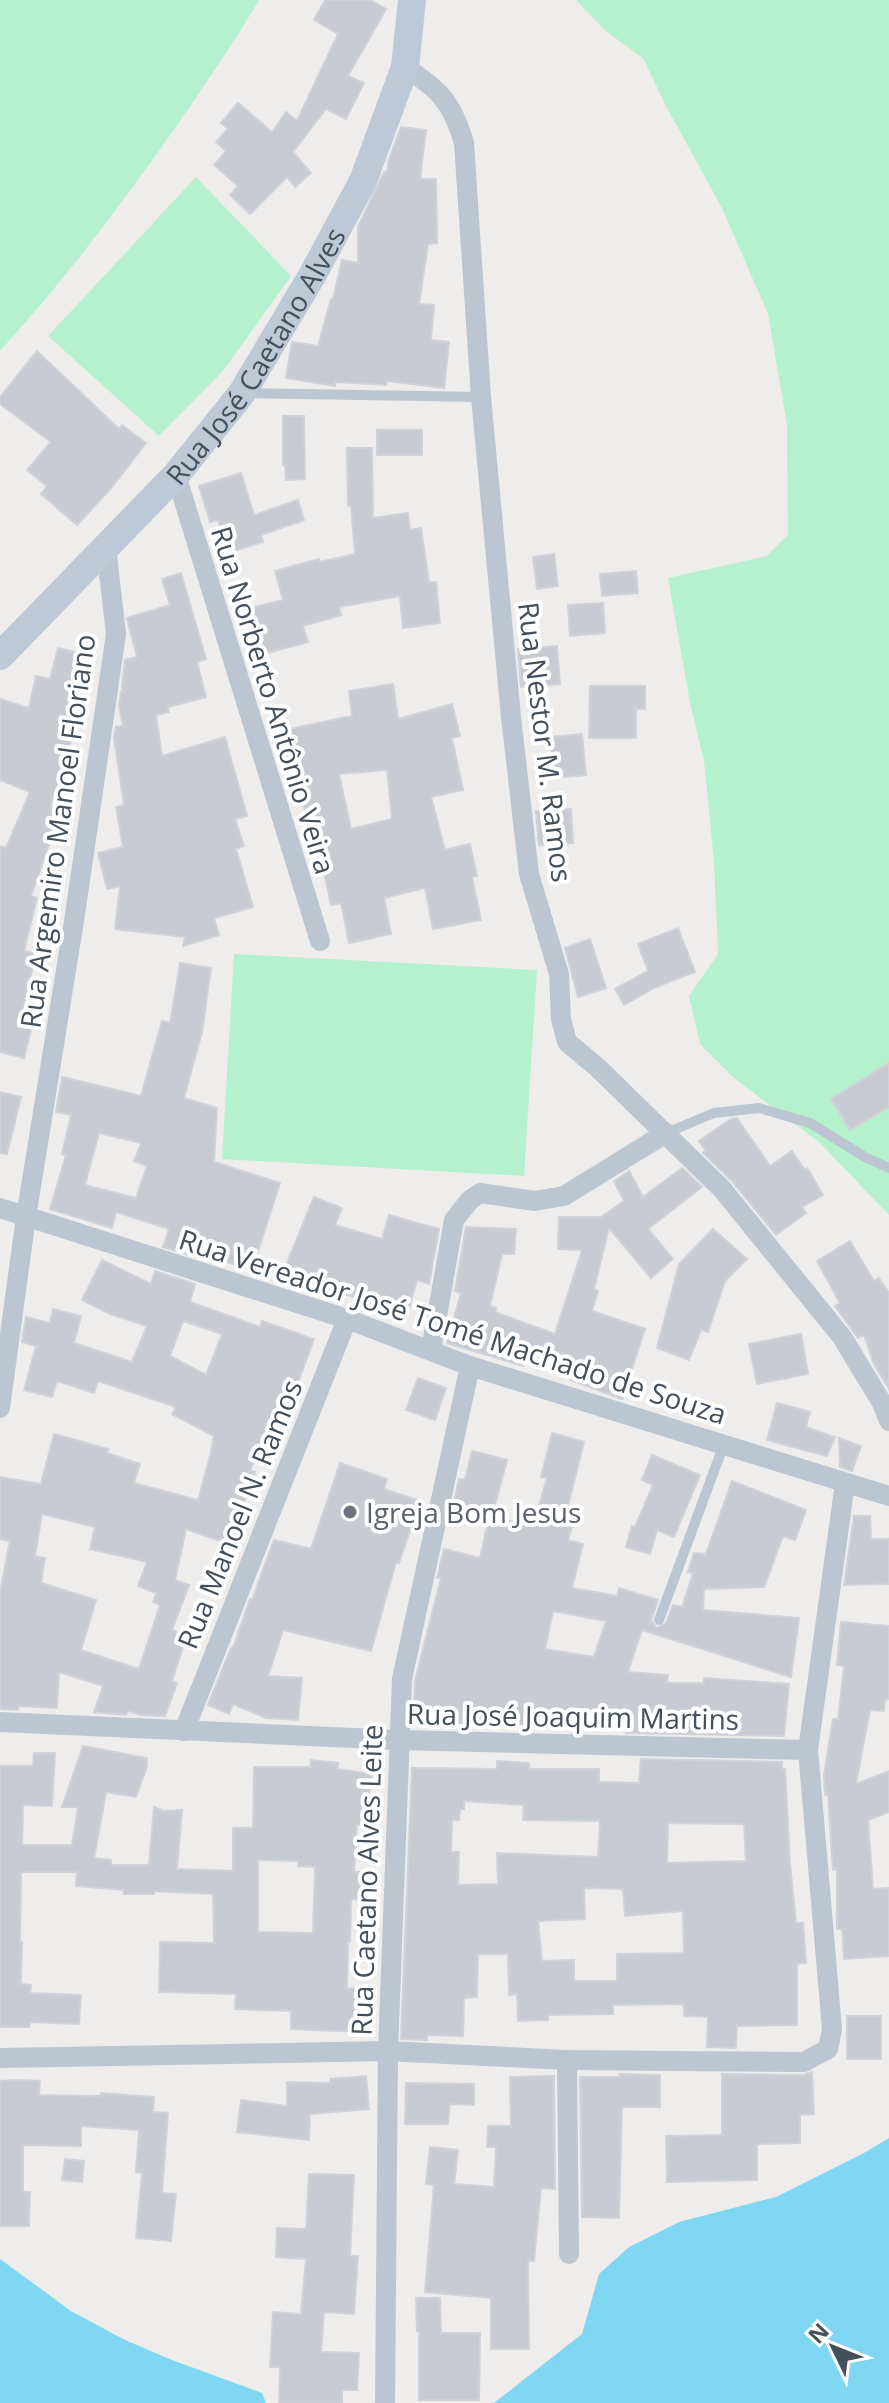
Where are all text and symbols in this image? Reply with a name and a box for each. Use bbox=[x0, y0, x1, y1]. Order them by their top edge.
street label: Rua José Caetano Alves bbox=[157, 220, 354, 493]
street label: Rua Norberto Antônio Veira bbox=[203, 522, 345, 878]
street label: Rua Nestor M. Ramos bbox=[510, 600, 582, 884]
street label: Rua Argemiro Manoel Floriano bbox=[11, 632, 103, 1030]
street label: Rua Vereador José Tomé Machado de Souza bbox=[174, 1219, 732, 1433]
street label: Rua Manoel N. Ramos bbox=[168, 1374, 310, 1654]
place label: Igreja Bom Jesus bbox=[366, 1493, 581, 1531]
marker: Igreja Bom Jesus bbox=[341, 1503, 359, 1521]
street label: Rua José Joaquim Martins bbox=[407, 1694, 739, 1738]
street label: Rua Caetano Alves Leite bbox=[342, 1724, 390, 2036]
north arrow bbox=[793, 2307, 873, 2387]
text: N bbox=[801, 2316, 835, 2349]

